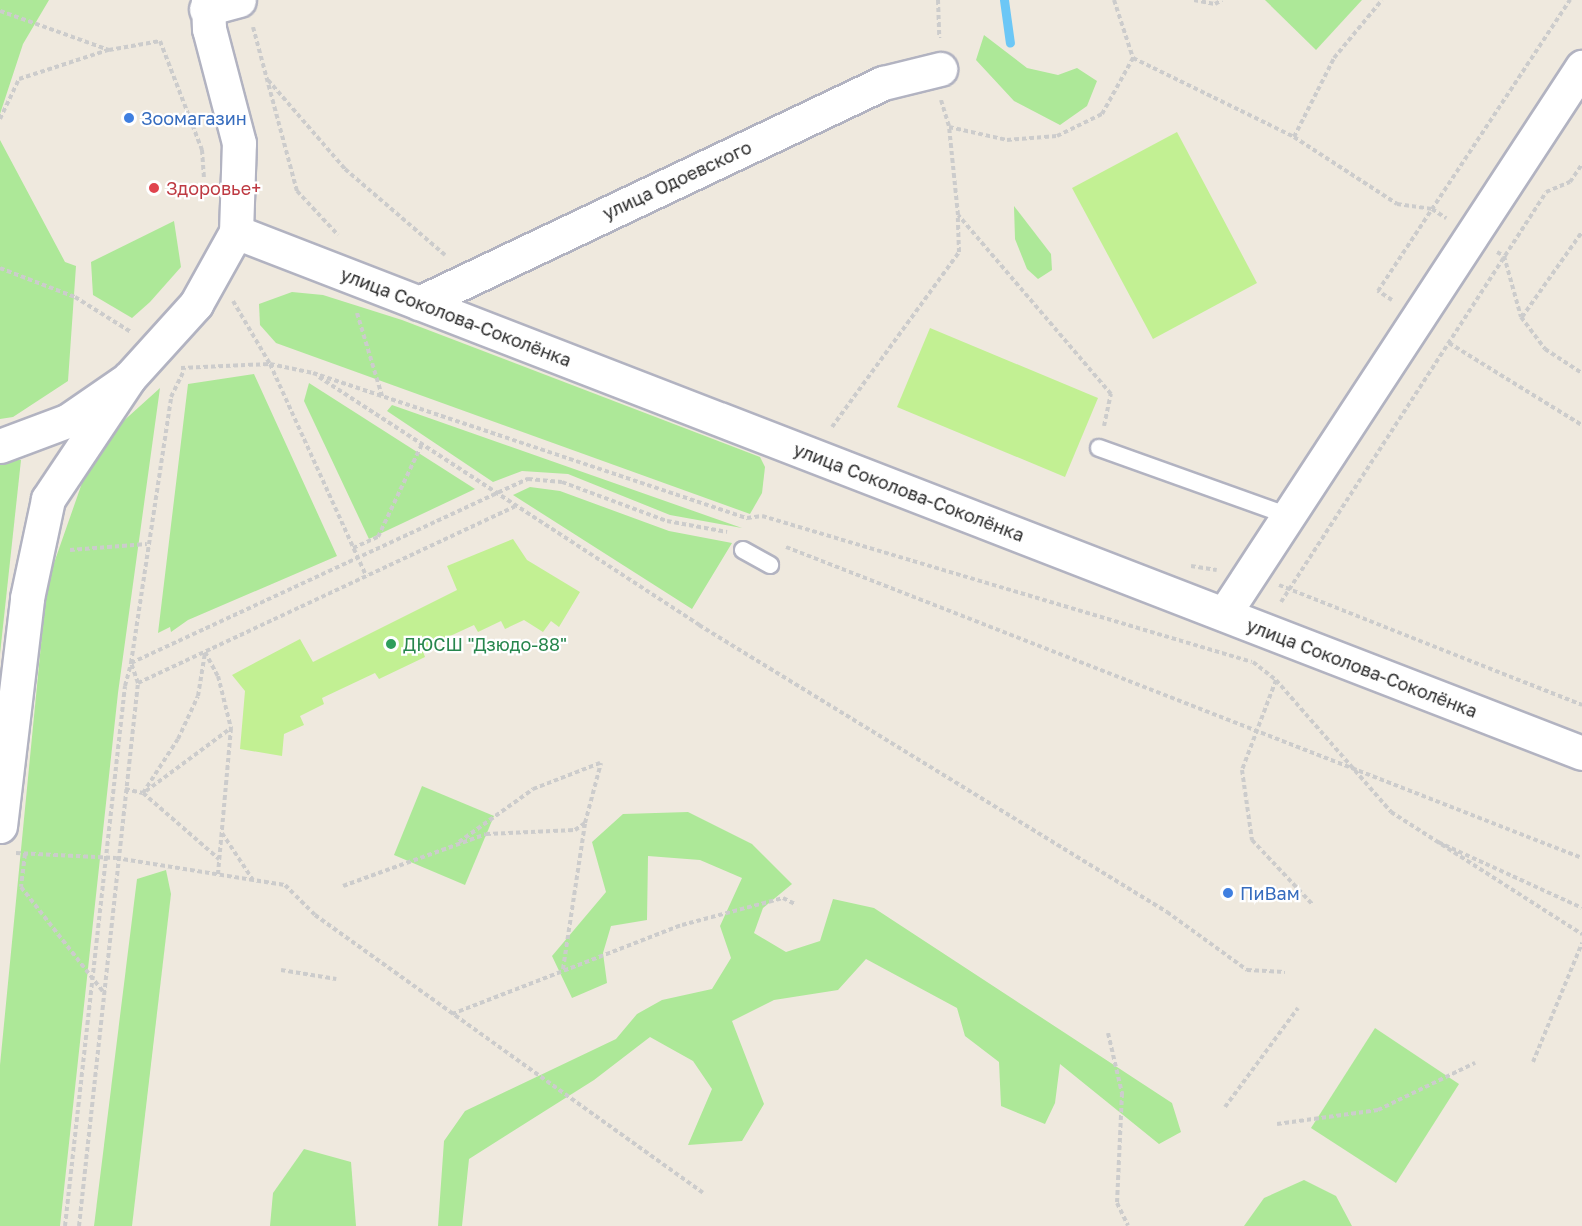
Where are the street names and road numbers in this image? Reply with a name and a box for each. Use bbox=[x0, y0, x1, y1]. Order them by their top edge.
street label: улица Одоевского bbox=[599, 136, 755, 224]
street label: улица Соколова-Соколёнка bbox=[338, 263, 574, 371]
street label: улица Соколова-Соколёнка bbox=[791, 438, 1027, 546]
street label: улица Соколова-Соколёнка bbox=[1244, 614, 1480, 722]

